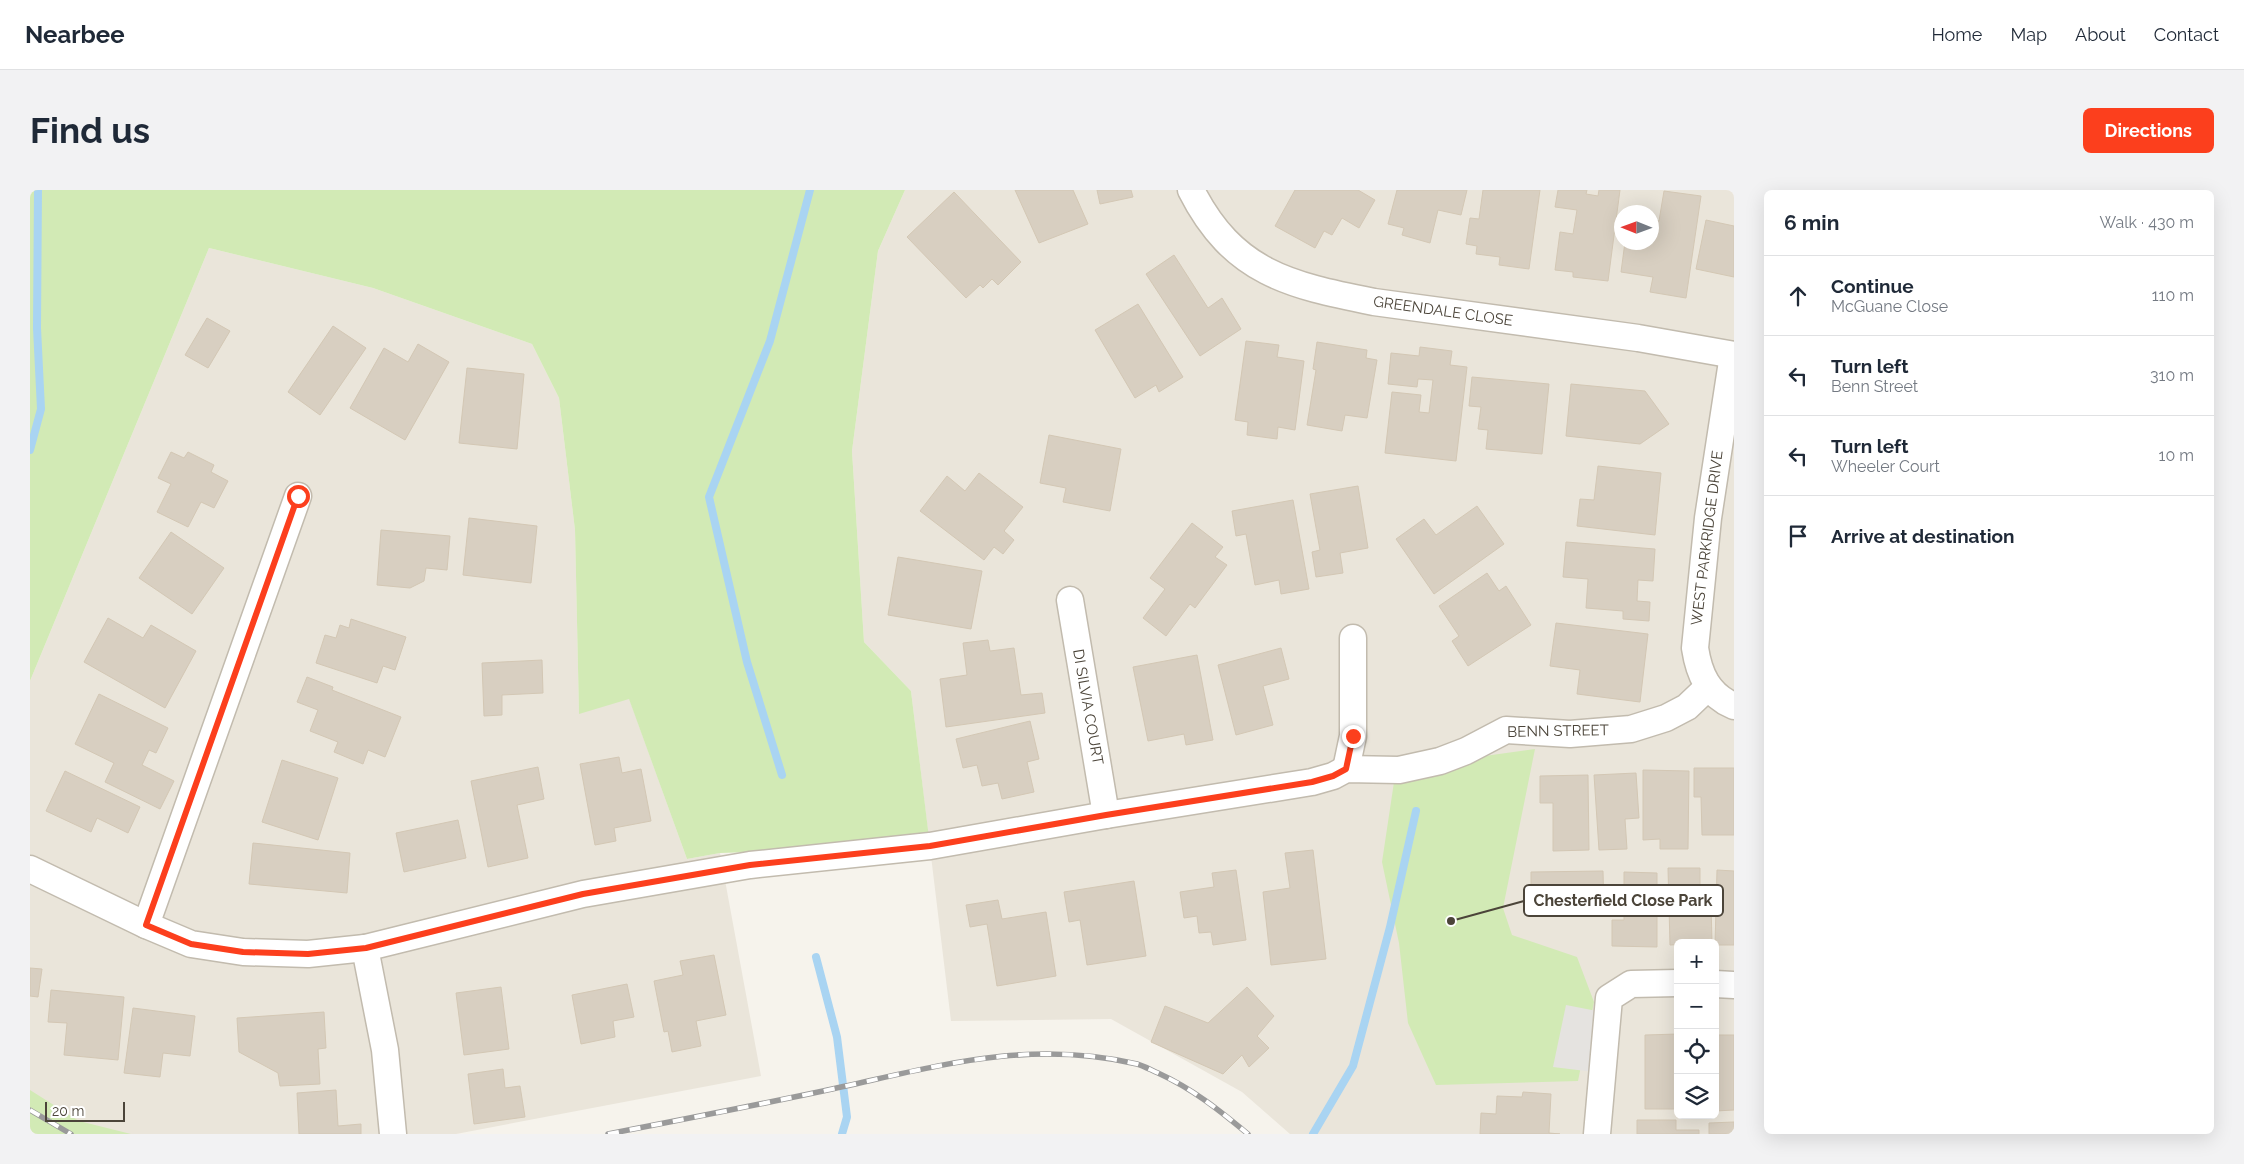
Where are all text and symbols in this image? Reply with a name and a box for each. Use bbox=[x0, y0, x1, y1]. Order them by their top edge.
text: Nearbee bbox=[25, 20, 125, 49]
text: Home bbox=[1931, 24, 1982, 45]
text: Map bbox=[2010, 24, 2047, 45]
text: About bbox=[2075, 24, 2126, 45]
text: Contact bbox=[2154, 24, 2219, 45]
button: Directions bbox=[2083, 108, 2214, 153]
text: Find us bbox=[30, 110, 150, 151]
north arrow bbox=[1614, 205, 1659, 250]
text: 6 min bbox=[1784, 210, 1839, 235]
text: Walk · 430 m bbox=[2100, 213, 2194, 232]
text: Continue bbox=[1831, 275, 1914, 297]
icon: ahead bbox=[1784, 282, 1812, 310]
text: 110 m bbox=[2152, 286, 2194, 305]
street label: GREENDALE CLOSE bbox=[1372, 292, 1514, 330]
text: McGuane Close bbox=[1831, 297, 1948, 316]
text: Turn left bbox=[1831, 355, 1908, 377]
icon: left bbox=[1784, 362, 1812, 390]
text: 310 m bbox=[2150, 366, 2194, 385]
text: Benn Street bbox=[1831, 377, 1918, 396]
text: Turn left bbox=[1831, 435, 1908, 457]
icon: left bbox=[1784, 442, 1812, 470]
text: 10 m bbox=[2159, 446, 2194, 465]
street label: WEST PARKRIDGE DRIVE bbox=[1687, 450, 1727, 626]
text: Wheeler Court bbox=[1831, 457, 1940, 476]
route start bbox=[287, 485, 310, 508]
icon: arrive bbox=[1784, 522, 1812, 550]
text: Arrive at destination bbox=[1831, 525, 2015, 547]
street label: DI SILVIA COURT bbox=[1069, 648, 1107, 766]
street label: BENN STREET bbox=[1507, 721, 1609, 741]
route end bbox=[1342, 725, 1365, 748]
callout: Chesterfield Close Park bbox=[1524, 885, 1723, 916]
text: Chesterfield Close Park bbox=[1533, 891, 1713, 910]
map controls bbox=[1674, 939, 1719, 1119]
button: + bbox=[1674, 939, 1719, 984]
button: − bbox=[1674, 984, 1719, 1029]
button: locate bbox=[1674, 1029, 1719, 1074]
button: layers bbox=[1674, 1074, 1719, 1119]
scale bar bbox=[45, 1099, 125, 1122]
text: 20 m bbox=[52, 1103, 84, 1119]

